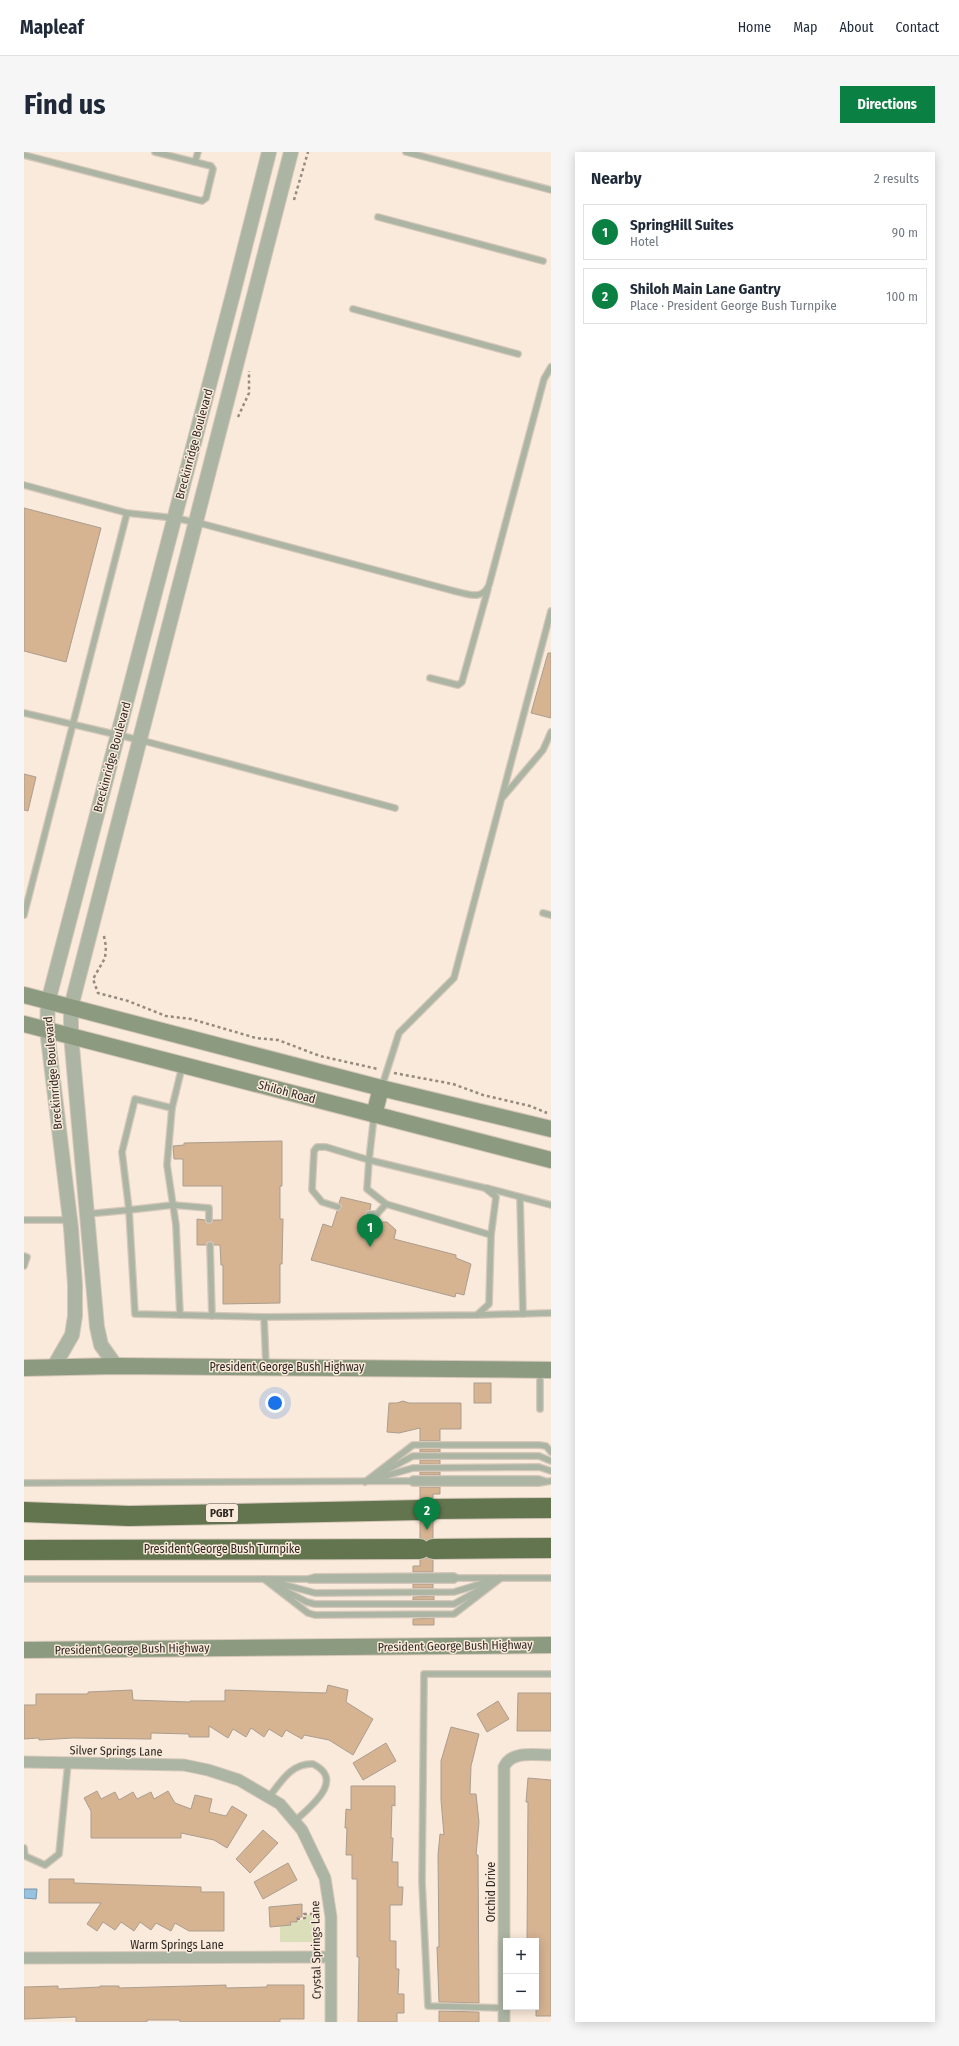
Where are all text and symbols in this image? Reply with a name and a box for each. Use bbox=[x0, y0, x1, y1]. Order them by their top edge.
text: Mapleaf bbox=[20, 16, 84, 39]
text: Home bbox=[738, 19, 771, 36]
text: Map bbox=[793, 19, 817, 36]
text: About bbox=[839, 19, 874, 36]
text: Contact bbox=[896, 19, 939, 36]
button: Directions bbox=[840, 86, 935, 123]
text: Find us bbox=[24, 88, 106, 121]
text: Nearby bbox=[591, 168, 642, 189]
text: 2 results bbox=[874, 171, 919, 186]
text: SpringHill Suites bbox=[630, 216, 734, 234]
text: 1 bbox=[602, 225, 608, 240]
text: 90 m bbox=[892, 225, 918, 240]
text: Hotel bbox=[630, 234, 659, 249]
text: Shiloh Main Lane Gantry bbox=[630, 280, 781, 298]
text: 2 bbox=[602, 289, 608, 304]
text: 100 m bbox=[886, 289, 918, 304]
text: Place · President George Bush Turnpike bbox=[630, 298, 837, 313]
street label: Breckinridge Boulevard bbox=[173, 387, 215, 501]
street label: Breckinridge Boulevard bbox=[91, 700, 133, 814]
street label: Breckinridge Boulevard bbox=[41, 1016, 65, 1130]
street label: Shiloh Road bbox=[257, 1078, 317, 1106]
pin: 1 bbox=[357, 1214, 383, 1247]
street label: President George Bush Highway bbox=[210, 1360, 365, 1374]
your location bbox=[265, 1393, 285, 1413]
pin: 2 bbox=[414, 1497, 440, 1530]
road number: PGBT bbox=[206, 1504, 238, 1522]
street label: President George Bush Turnpike bbox=[144, 1542, 300, 1556]
street label: President George Bush Highway bbox=[377, 1638, 533, 1654]
street label: President George Bush Highway bbox=[54, 1641, 210, 1657]
street label: Silver Springs Lane bbox=[69, 1743, 163, 1759]
street label: Orchid Drive bbox=[484, 1862, 498, 1922]
street label: Crystal Springs Lane bbox=[308, 1900, 324, 2000]
street label: Warm Springs Lane bbox=[130, 1938, 224, 1952]
map controls bbox=[503, 1938, 539, 2010]
button: + bbox=[503, 1938, 539, 1974]
button: − bbox=[503, 1974, 539, 2010]

